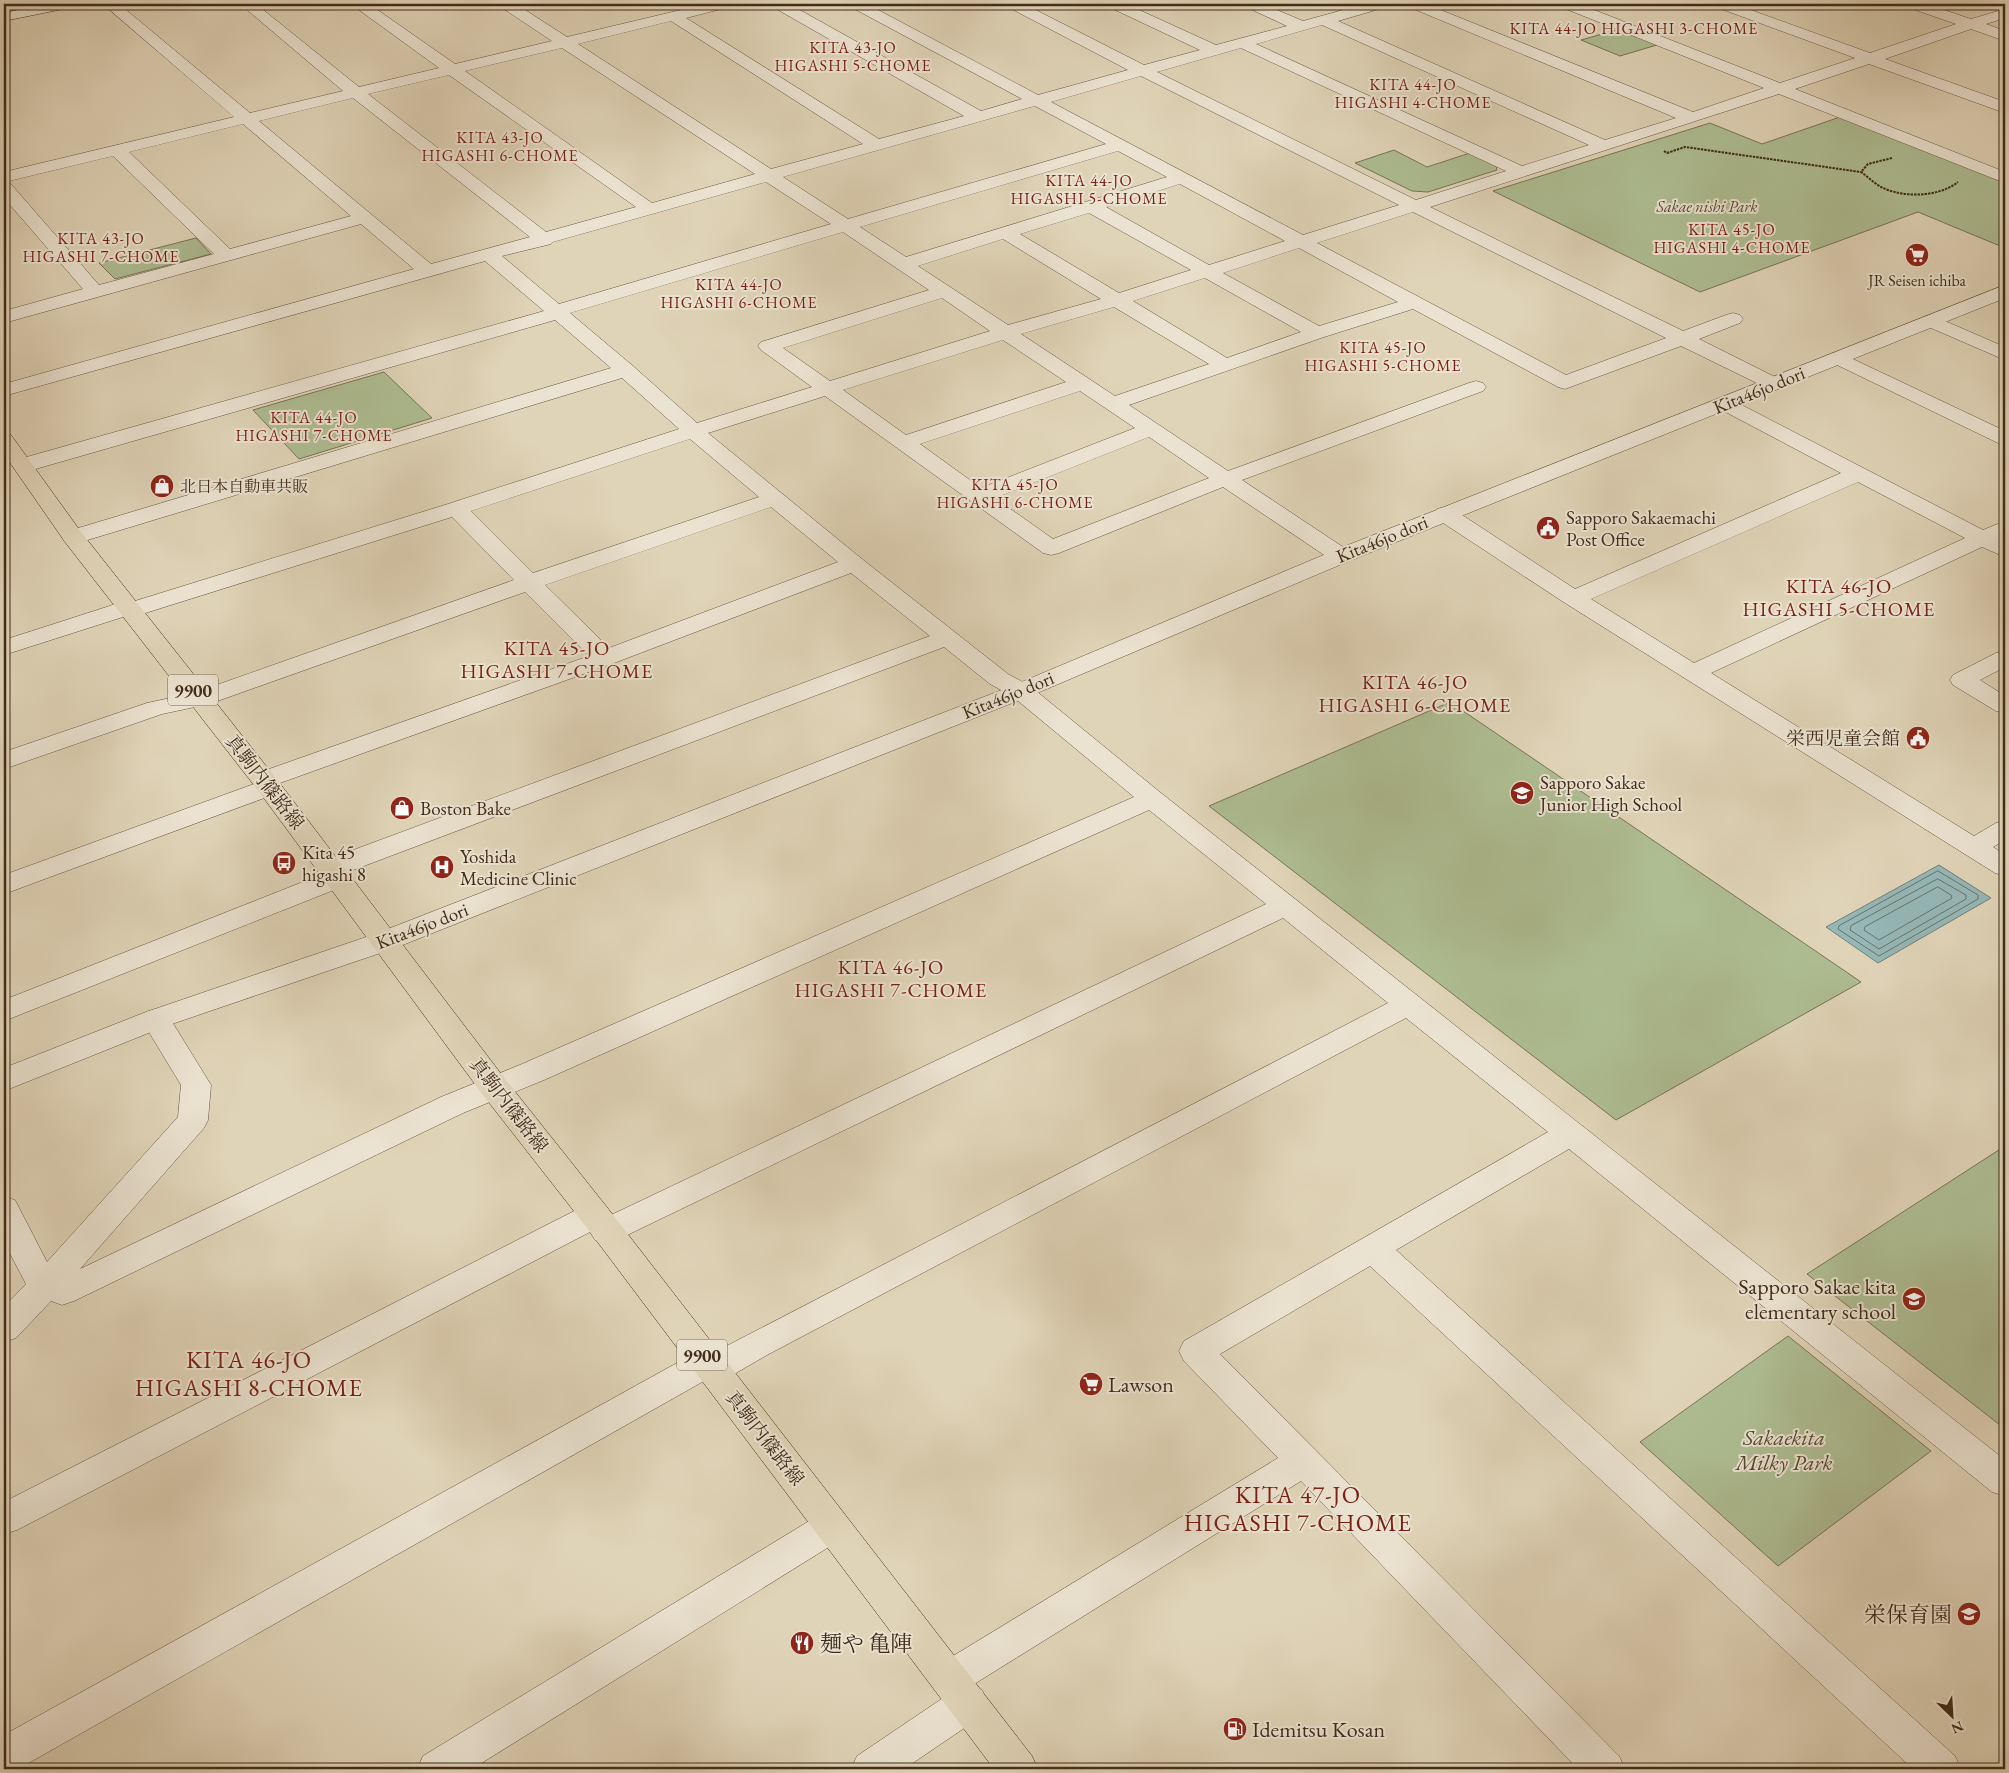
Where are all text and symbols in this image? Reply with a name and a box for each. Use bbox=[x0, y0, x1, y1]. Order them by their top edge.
district label: KITA 44-JO HIGASHI 3-CHOME bbox=[1510, 18, 1758, 39]
district label: KITA 43-JO HIGASHI 5-CHOME bbox=[774, 37, 932, 76]
district label: KITA 44-JO HIGASHI 4-CHOME bbox=[1334, 74, 1492, 113]
district label: KITA 43-JO HIGASHI 6-CHOME bbox=[421, 127, 579, 166]
district label: KITA 44-JO HIGASHI 5-CHOME bbox=[1010, 170, 1168, 209]
park label: Sakae nishi Park bbox=[1655, 196, 1758, 217]
district label: KITA 45-JO HIGASHI 4-CHOME bbox=[1653, 219, 1811, 258]
district label: KITA 43-JO HIGASHI 7-CHOME bbox=[22, 228, 180, 267]
supermarket icon: JR Seisen ichiba bbox=[1904, 242, 1930, 268]
place label: JR Seisen ichiba bbox=[1866, 270, 1966, 291]
district label: KITA 44-JO HIGASHI 6-CHOME bbox=[660, 274, 818, 313]
district label: KITA 45-JO HIGASHI 5-CHOME bbox=[1304, 337, 1462, 376]
street label: Kita46jo dori bbox=[1709, 360, 1809, 420]
district label: KITA 44-JO HIGASHI 7-CHOME bbox=[235, 407, 393, 446]
shop icon: 北日本自動車共販 bbox=[149, 473, 175, 499]
district label: KITA 45-JO HIGASHI 6-CHOME bbox=[936, 474, 1094, 513]
place label: 北日本自動車共販 bbox=[180, 476, 308, 497]
place label: Sapporo Sakaemachi Post Office bbox=[1566, 505, 1716, 552]
street label: Kita46jo dori bbox=[1332, 509, 1432, 569]
public building icon: Sapporo Sakaemachi Post Office bbox=[1535, 515, 1561, 541]
district label: KITA 46-JO HIGASHI 5-CHOME bbox=[1743, 573, 1935, 622]
district label: KITA 45-JO HIGASHI 7-CHOME bbox=[461, 635, 653, 684]
street label: Kita46jo dori bbox=[958, 665, 1058, 725]
district label: KITA 46-JO HIGASHI 6-CHOME bbox=[1319, 669, 1511, 718]
road number: 9900 bbox=[168, 674, 218, 706]
public building icon: 栄西児童会館 bbox=[1905, 725, 1931, 751]
place label: 栄西児童会館 bbox=[1786, 726, 1900, 751]
street label: 真駒内篠路線 bbox=[220, 729, 310, 835]
place label: Sapporo Sakae Junior High School bbox=[1538, 770, 1682, 817]
school or university icon: Sapporo Sakae Junior High School bbox=[1509, 780, 1535, 806]
shop icon: Boston Bake bbox=[389, 795, 415, 821]
place label: Boston Bake bbox=[420, 796, 511, 821]
place label: Kita 45 higashi 8 bbox=[302, 840, 366, 887]
place label: Yoshida Medicine Clinic bbox=[460, 844, 577, 891]
bus stop icon: Kita 45 higashi 8 bbox=[271, 850, 297, 876]
hospital icon: Yoshida Medicine Clinic bbox=[429, 854, 455, 880]
street label: Kita46jo dori bbox=[372, 897, 472, 955]
district label: KITA 46-JO HIGASHI 7-CHOME bbox=[795, 954, 987, 1003]
street label: 真駒内篠路線 bbox=[464, 1052, 554, 1158]
place label: Sapporo Sakae kita elementary school bbox=[1738, 1272, 1896, 1326]
school or university icon: Sapporo Sakae kita elementary school bbox=[1901, 1286, 1927, 1312]
road number: 9900 bbox=[677, 1340, 727, 1370]
district label: KITA 46-JO HIGASHI 8-CHOME bbox=[135, 1344, 363, 1403]
place label: Lawson bbox=[1108, 1370, 1174, 1399]
supermarket icon: Lawson bbox=[1078, 1371, 1104, 1397]
street label: 真駒内篠路線 bbox=[720, 1385, 810, 1491]
park label: Sakaekita Milky Park bbox=[1733, 1423, 1833, 1477]
district label: KITA 47-JO HIGASHI 7-CHOME bbox=[1184, 1479, 1412, 1538]
place label: 栄保育園 bbox=[1864, 1600, 1952, 1629]
school or university icon: 栄保育園 bbox=[1956, 1601, 1982, 1627]
place label: 麺や 亀陣 bbox=[820, 1629, 912, 1658]
restaurant icon: 麺や 亀陣 bbox=[789, 1630, 815, 1656]
north arrow bbox=[1926, 1690, 1976, 1740]
place label: Idemitsu Kosan bbox=[1252, 1715, 1385, 1744]
fuel station icon: Idemitsu Kosan bbox=[1222, 1716, 1248, 1742]
text: N bbox=[1948, 1717, 1966, 1739]

